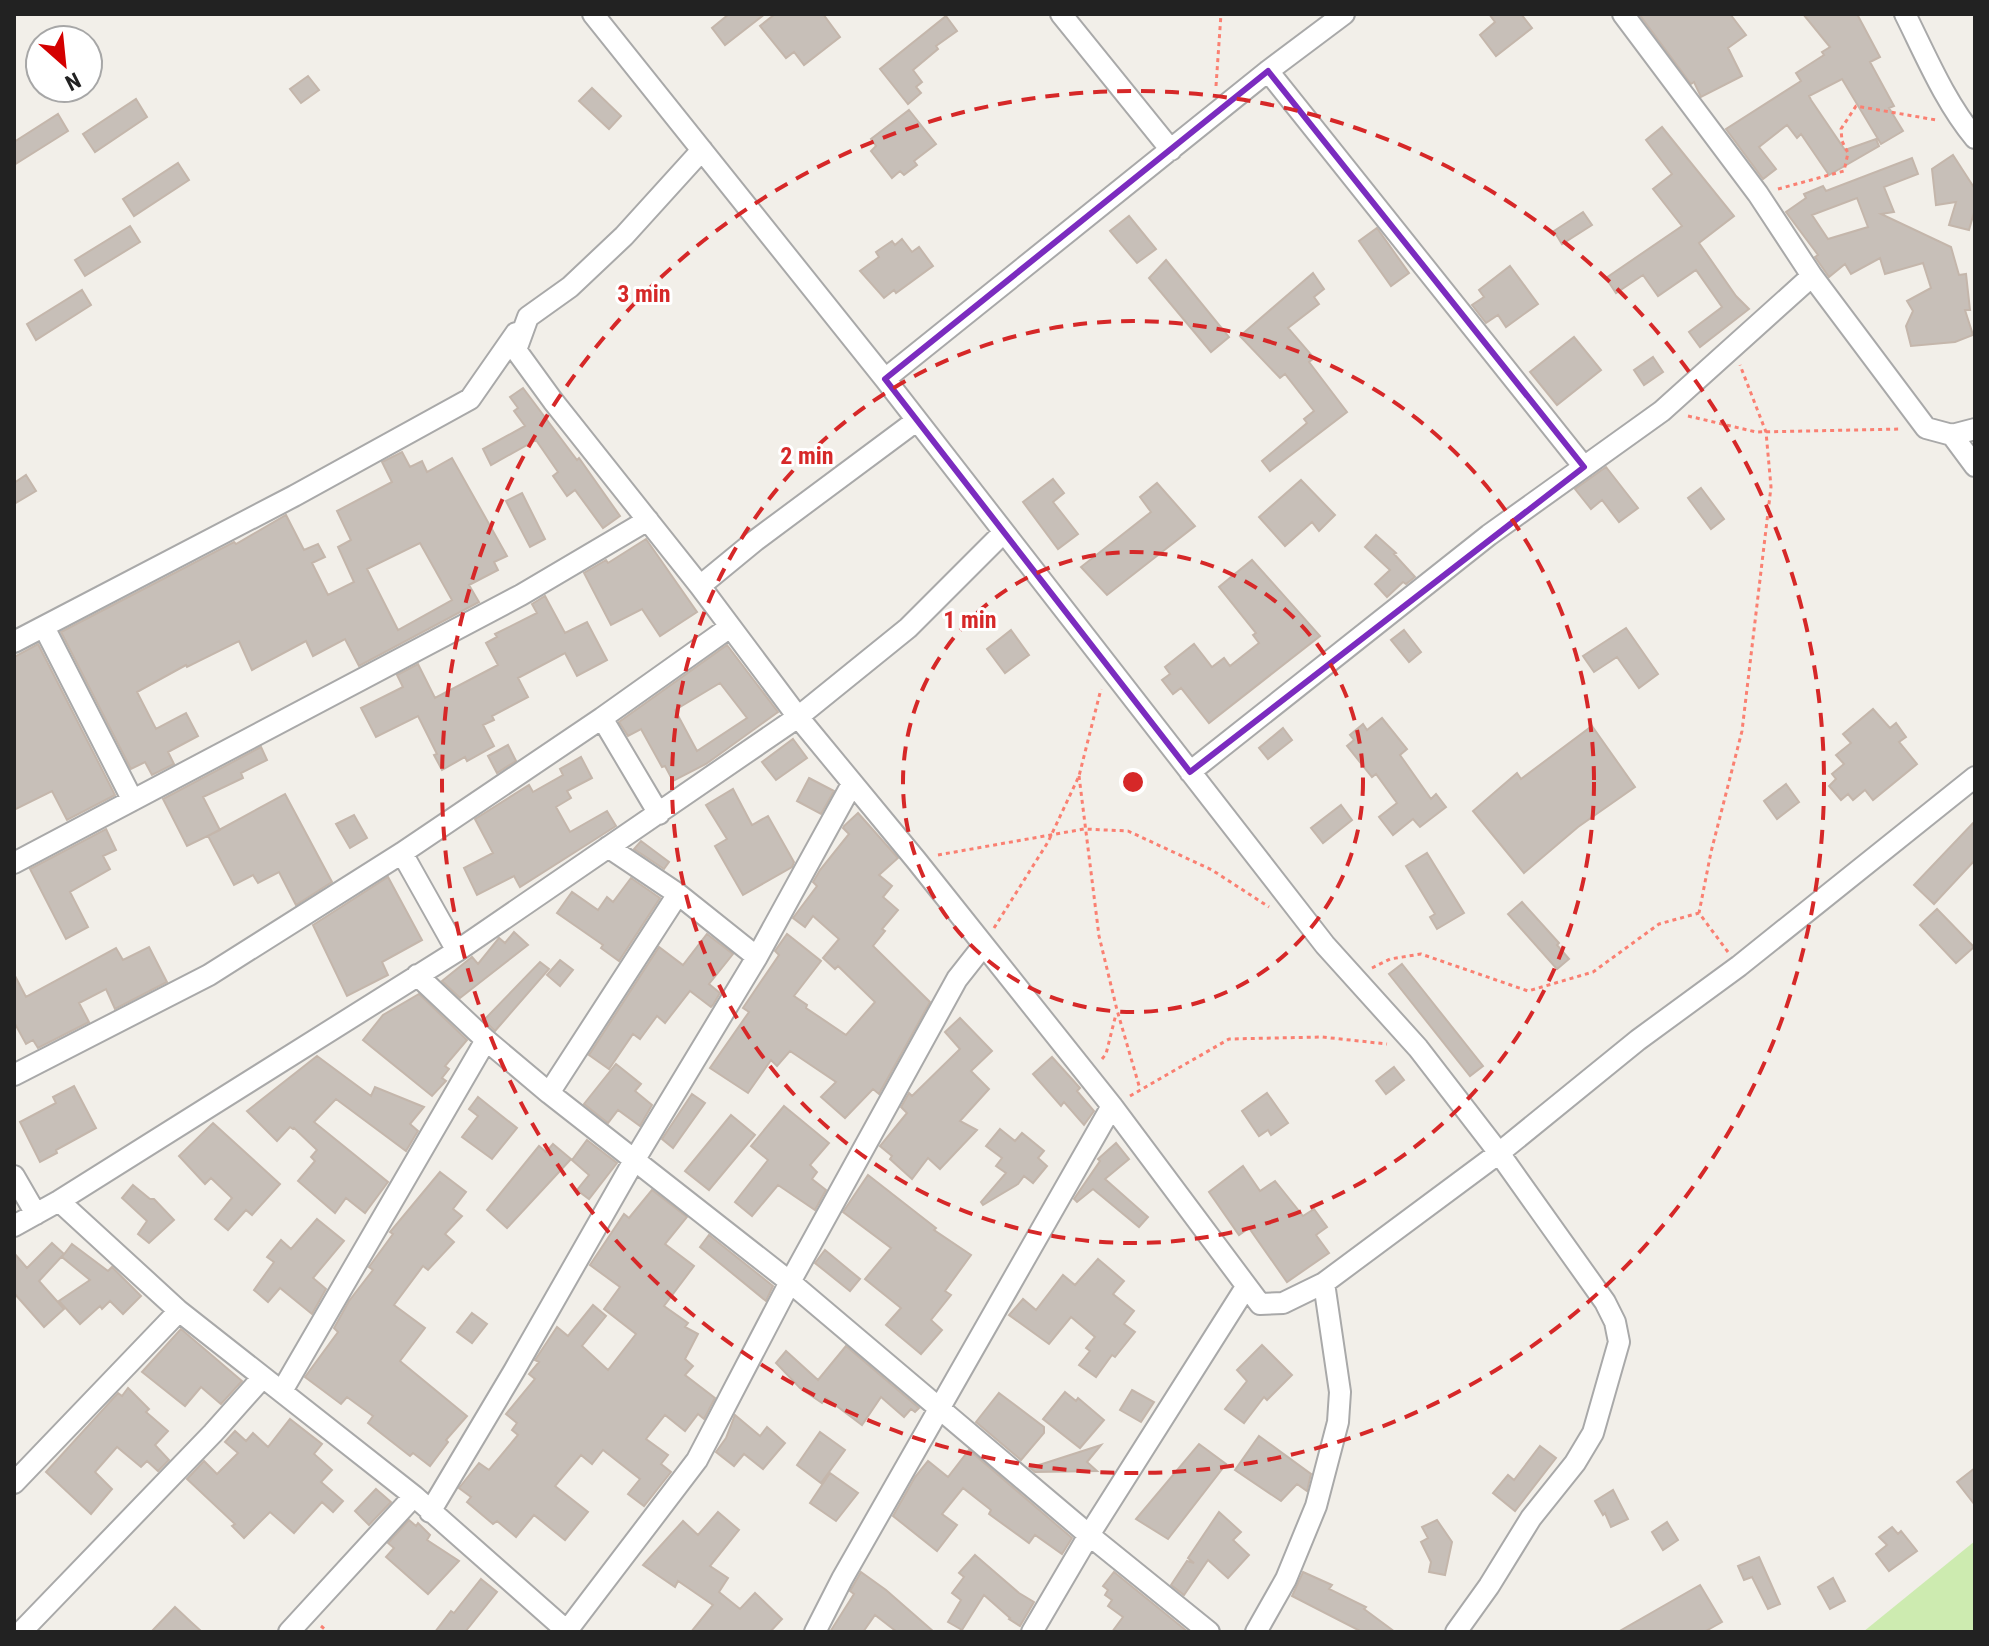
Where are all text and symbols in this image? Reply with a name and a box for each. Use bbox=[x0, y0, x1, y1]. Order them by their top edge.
north arrow bbox=[24, 24, 104, 104]
text: N bbox=[61, 67, 85, 96]
text: 3 min bbox=[617, 280, 671, 308]
text: 2 min bbox=[780, 442, 834, 470]
text: 1 min bbox=[943, 606, 997, 634]
centre of rings bbox=[1119, 768, 1147, 796]

